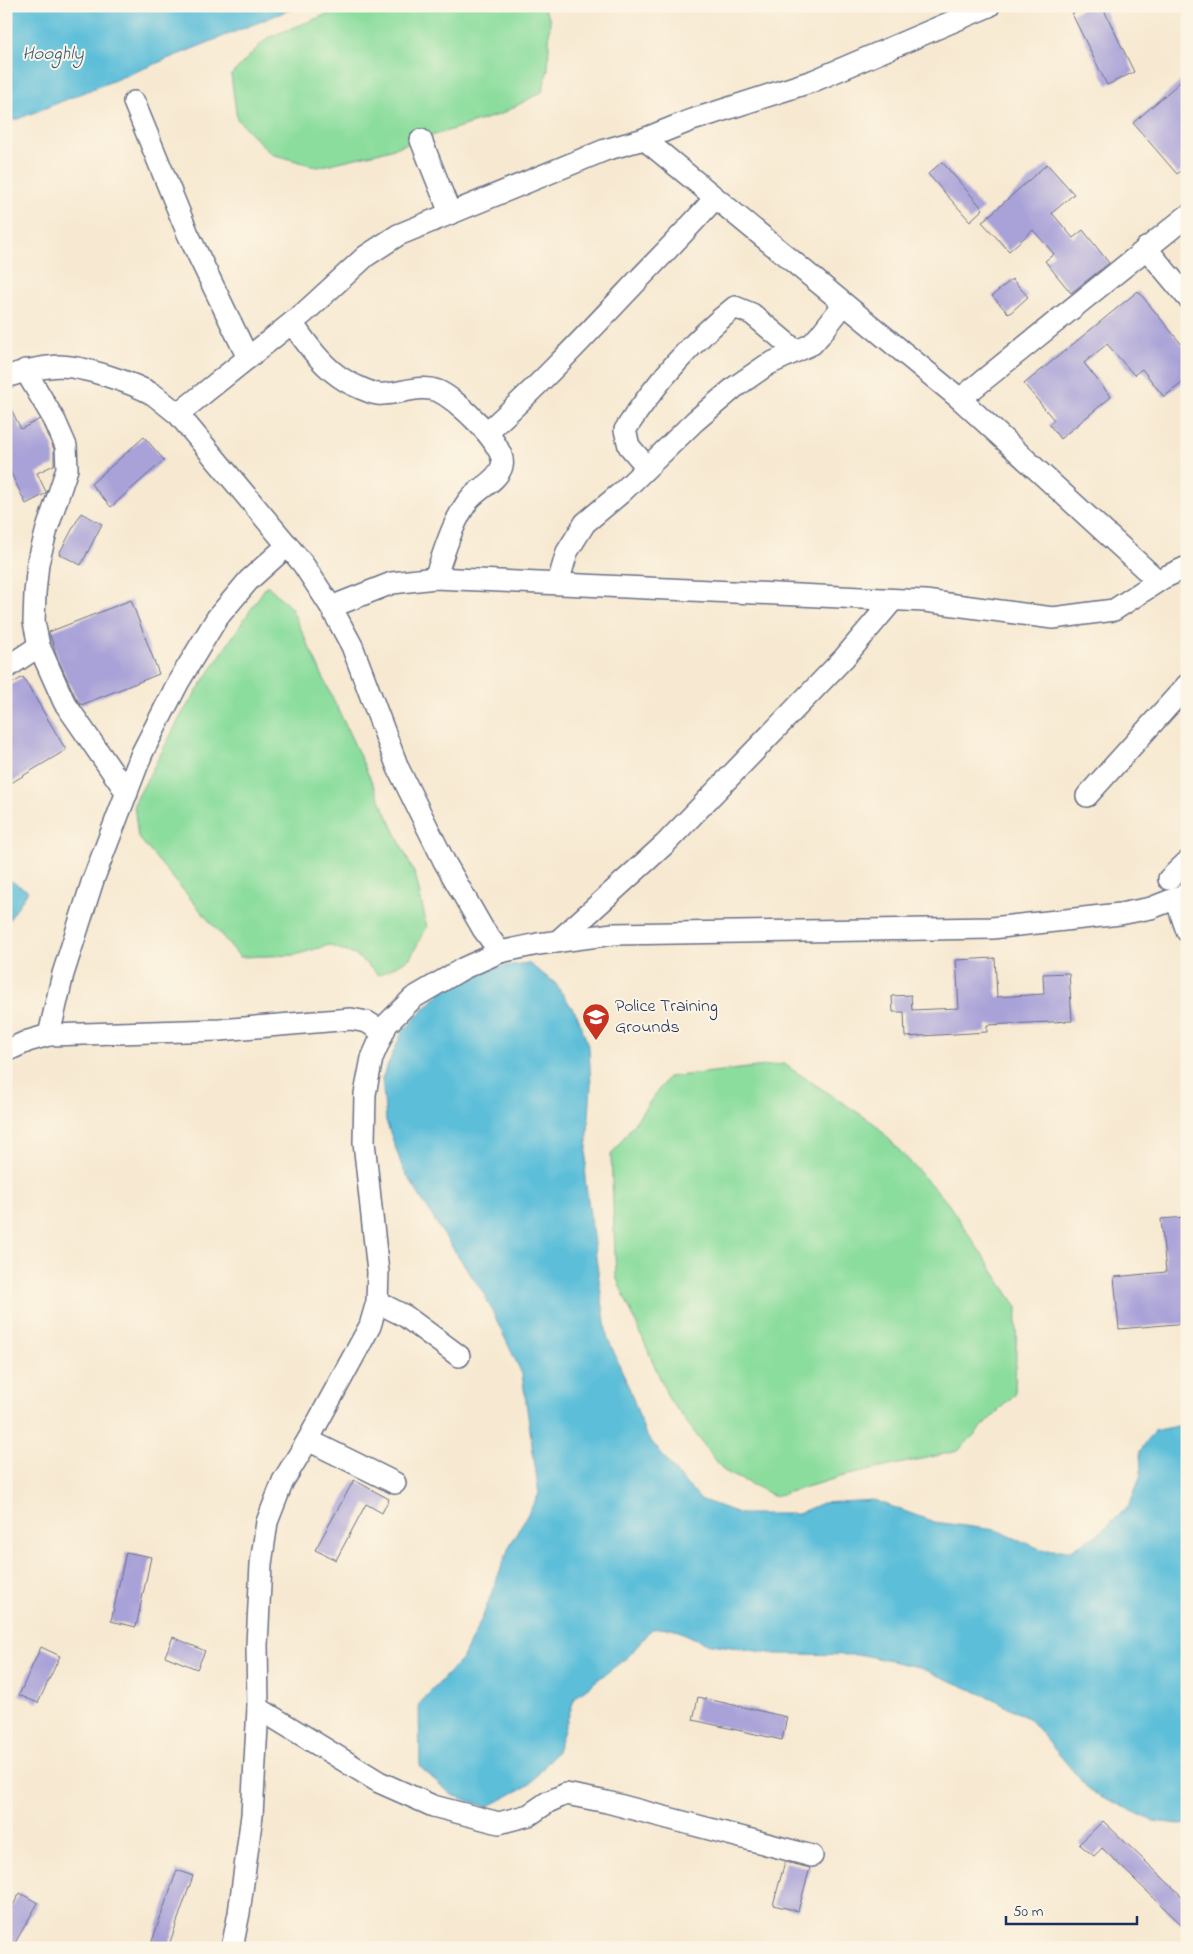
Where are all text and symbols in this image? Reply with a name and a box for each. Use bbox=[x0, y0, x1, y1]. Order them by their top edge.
water label: Hooghly bbox=[22, 41, 84, 69]
place label: Police Training Grounds bbox=[615, 994, 718, 1041]
school or university icon: Police Training Grounds bbox=[581, 1002, 611, 1041]
scale bar bbox=[1006, 1894, 1137, 1926]
text: 50 m bbox=[1013, 1901, 1044, 1923]

